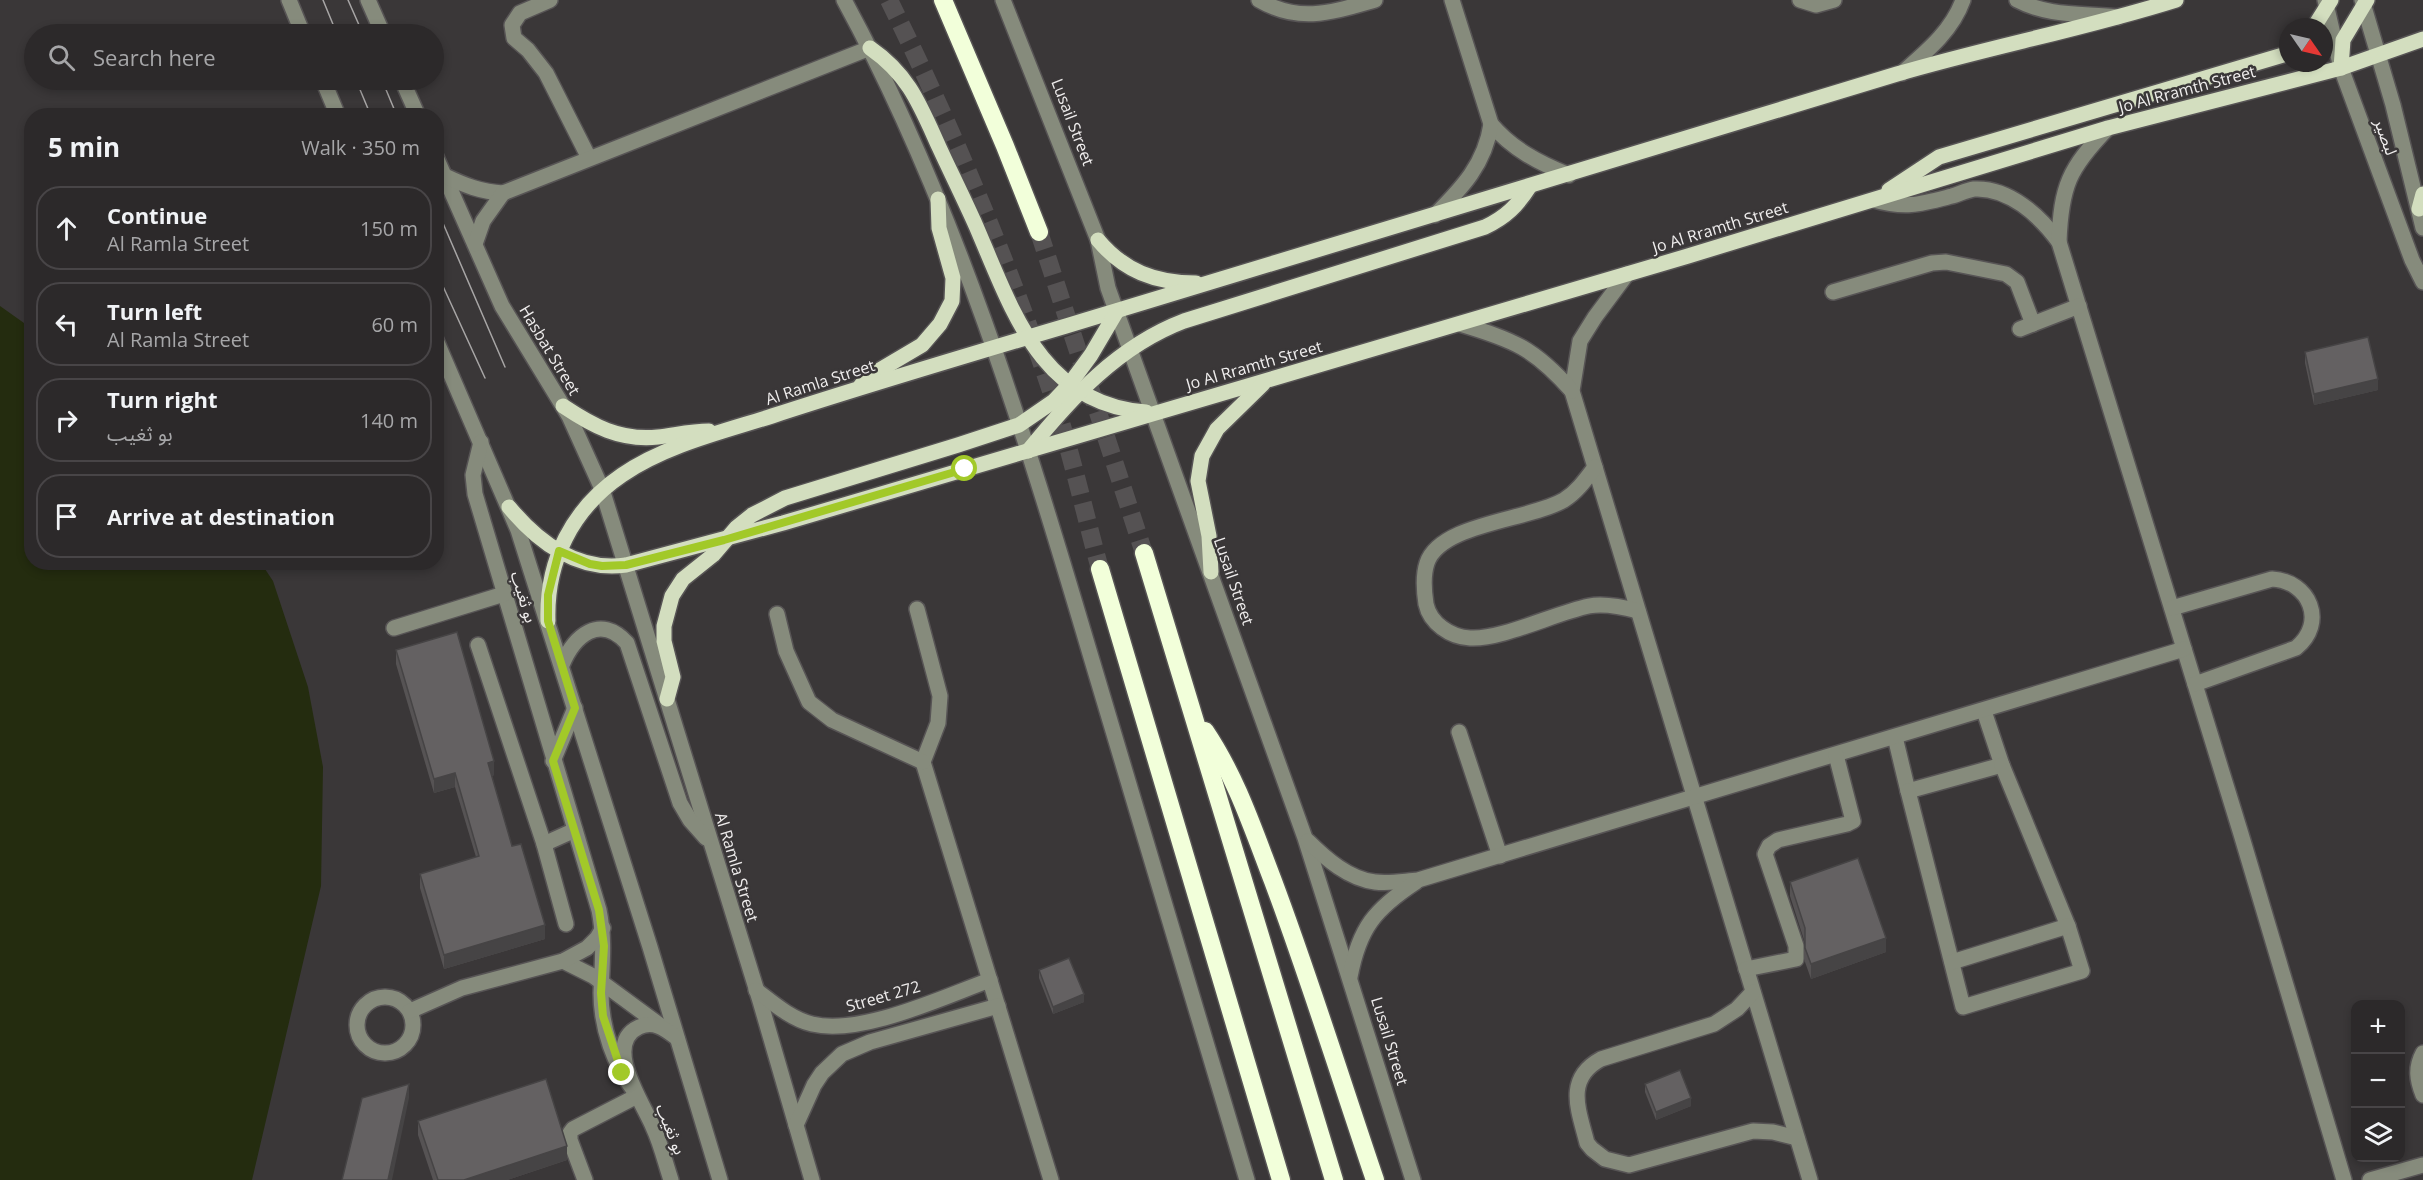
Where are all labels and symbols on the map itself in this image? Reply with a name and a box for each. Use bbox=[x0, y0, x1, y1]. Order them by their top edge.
north arrow bbox=[2279, 18, 2333, 72]
street label: Jo Al Rramth Street bbox=[2114, 60, 2258, 118]
street label: Lusail Street bbox=[1046, 75, 1100, 169]
street label: لبصير bbox=[2369, 115, 2403, 158]
street label: Jo Al Rramth Street bbox=[1648, 196, 1791, 259]
street label: Hasbat Street bbox=[514, 301, 586, 399]
street label: Jo Al Rramth Street bbox=[1181, 335, 1325, 396]
street label: Al Ramla Street bbox=[763, 354, 878, 410]
route start bbox=[951, 455, 977, 481]
street label: Lusail Street bbox=[1209, 534, 1259, 628]
street label: بو ثغيب bbox=[506, 569, 542, 625]
street label: Al Ramla Street bbox=[710, 809, 764, 925]
street label: Street 272 bbox=[843, 975, 923, 1017]
street label: Lusail Street bbox=[1366, 994, 1414, 1088]
route end bbox=[608, 1059, 634, 1085]
street label: بو ثغيب bbox=[651, 1100, 691, 1158]

